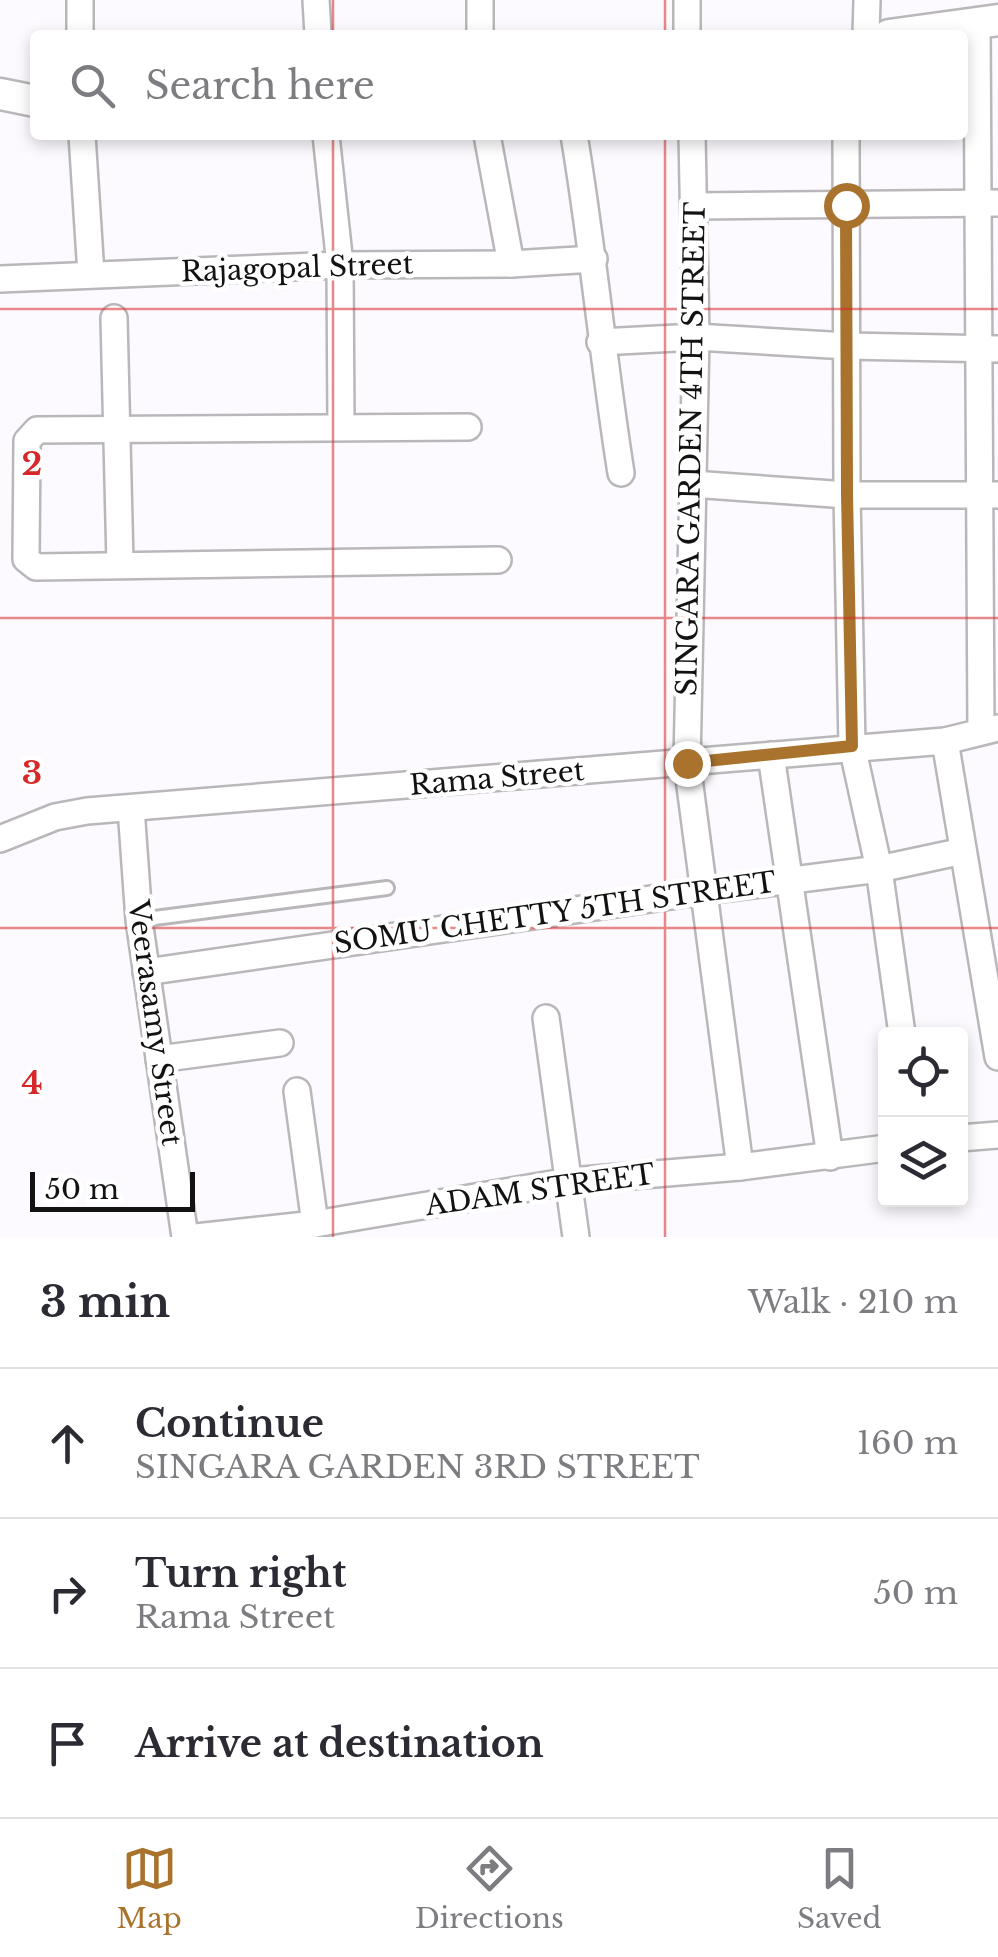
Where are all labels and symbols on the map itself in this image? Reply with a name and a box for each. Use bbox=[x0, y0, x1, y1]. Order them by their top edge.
route start bbox=[824, 183, 870, 229]
street label: SINGARA GARDEN 4TH STREET bbox=[669, 201, 713, 696]
street label: Rajagopal Street bbox=[180, 246, 414, 290]
text: 2 bbox=[22, 444, 42, 484]
route end bbox=[665, 741, 711, 787]
text: 3 bbox=[22, 753, 42, 793]
street label: Rama Street bbox=[408, 753, 586, 803]
street label: SOMU CHETTY 5TH STREET bbox=[332, 865, 779, 961]
street label: Veerasamy Street bbox=[120, 897, 190, 1148]
text: 4 bbox=[21, 1063, 43, 1103]
street label: ADAM STREET bbox=[422, 1157, 657, 1224]
scale bar bbox=[30, 1167, 195, 1212]

